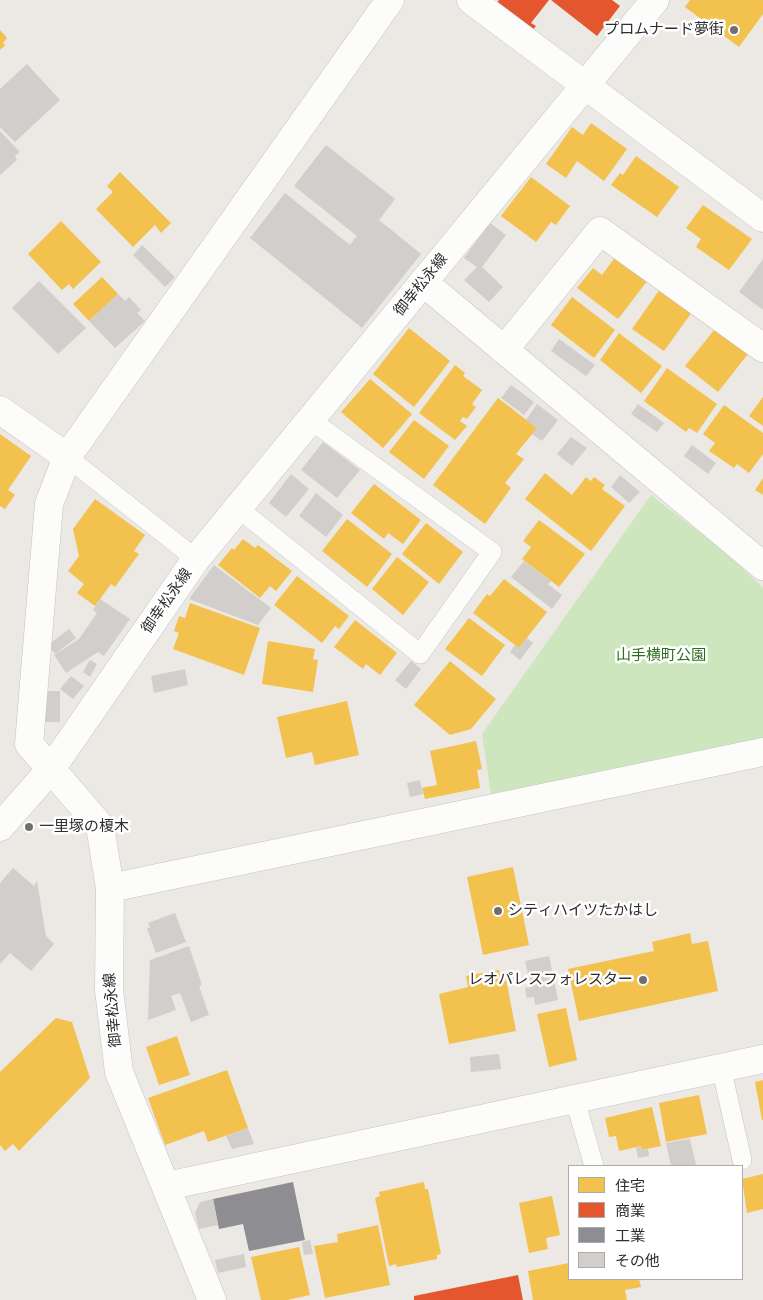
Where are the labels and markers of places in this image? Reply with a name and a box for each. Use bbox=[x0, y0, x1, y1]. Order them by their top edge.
place label: プロムナード夢街 bbox=[604, 21, 724, 39]
marker: プロムナード夢街 bbox=[728, 24, 740, 36]
place label: 一里塚の榎木 bbox=[39, 818, 129, 836]
marker: 一里塚の榎木 bbox=[23, 821, 35, 833]
place label: シティハイツたかはし bbox=[508, 902, 658, 920]
marker: シティハイツたかはし bbox=[492, 905, 504, 917]
place label: レオパレスフォレスター bbox=[468, 971, 633, 989]
marker: レオパレスフォレスター bbox=[637, 974, 649, 986]

